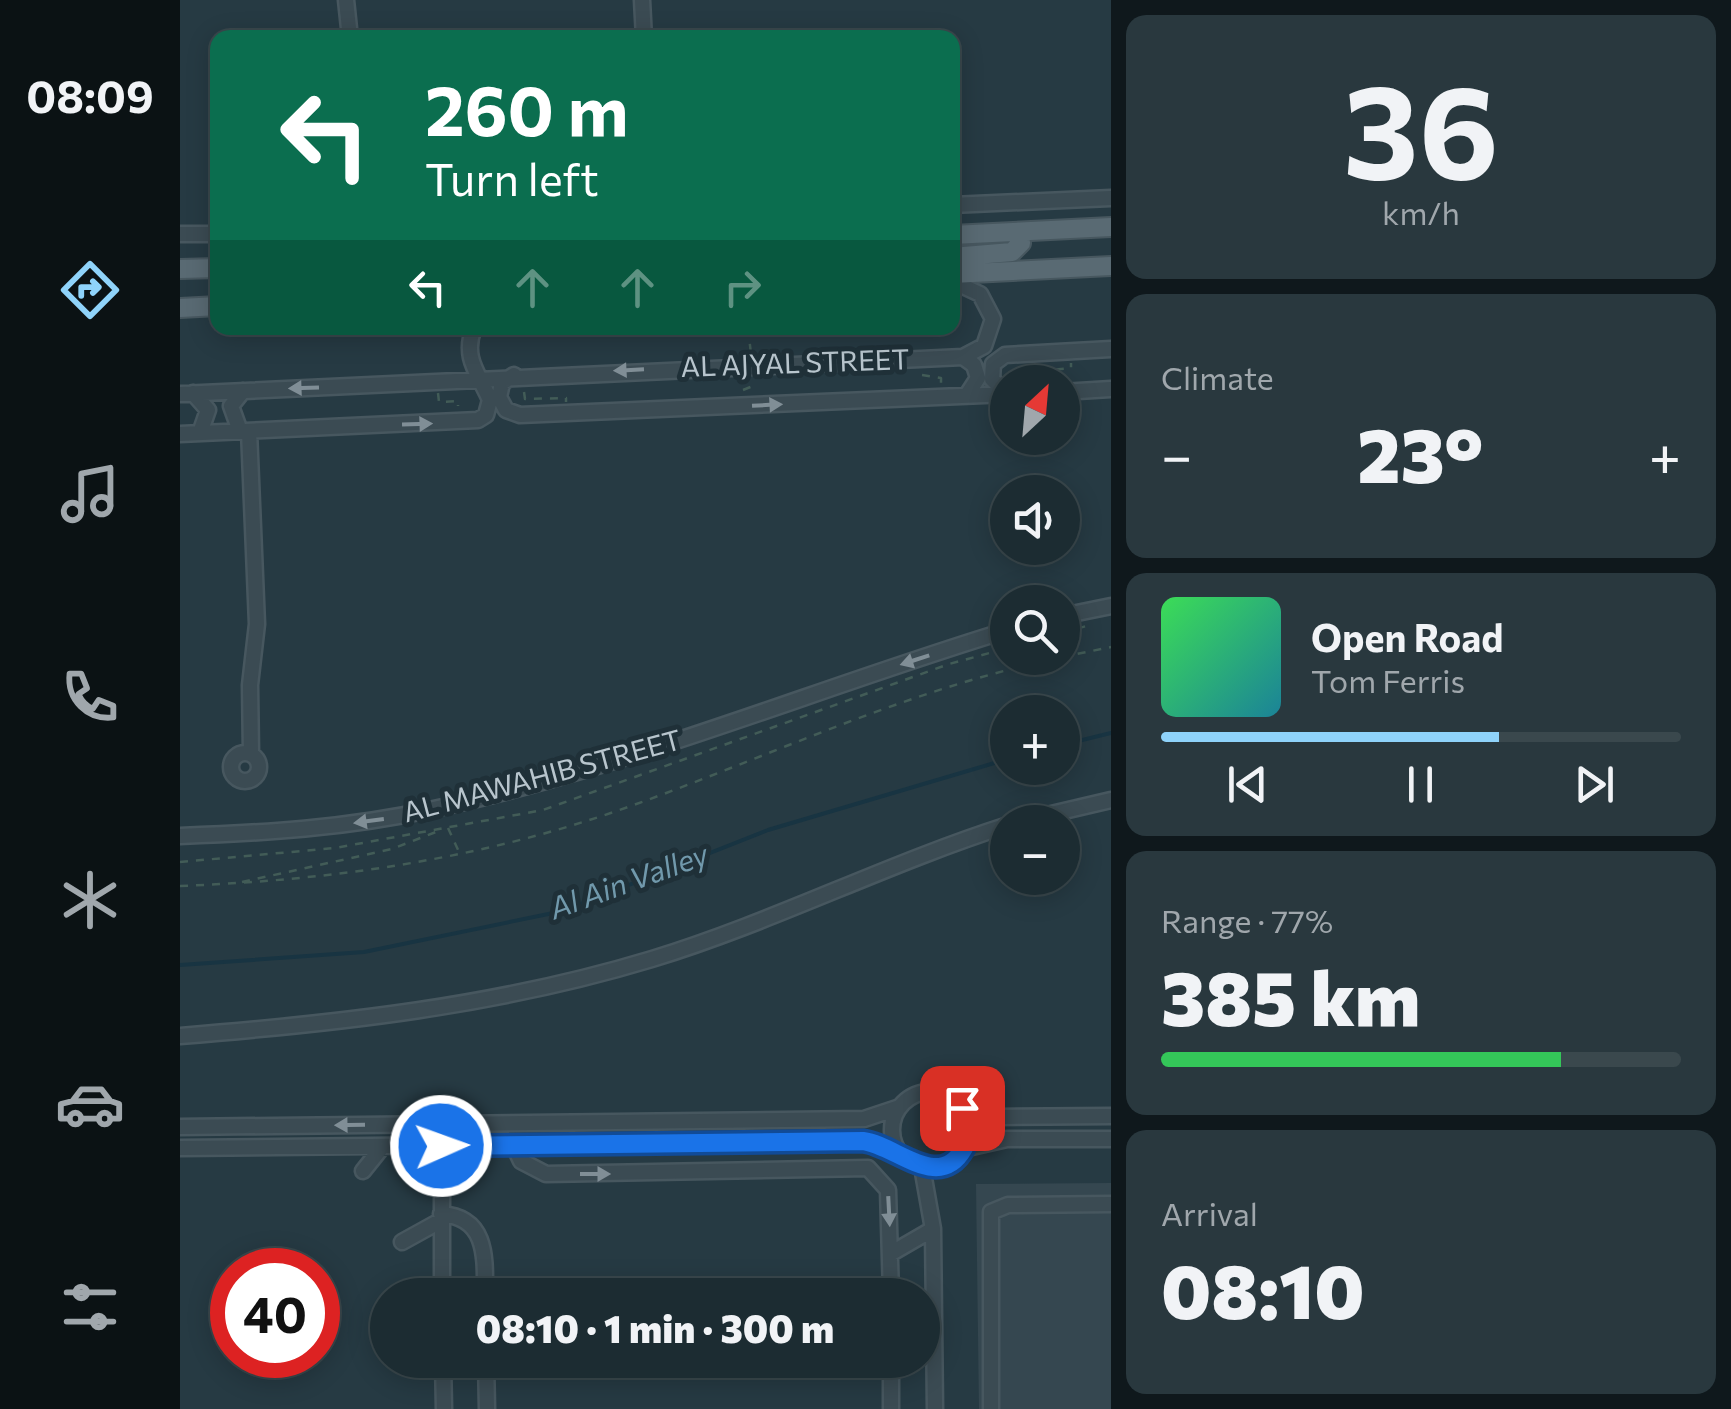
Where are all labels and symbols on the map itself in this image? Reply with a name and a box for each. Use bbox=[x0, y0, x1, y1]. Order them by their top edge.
street label: AL AJYAL STREET bbox=[680, 341, 910, 383]
one-way arrow bbox=[612, 362, 644, 378]
north arrow bbox=[990, 365, 1080, 455]
one-way arrow bbox=[288, 381, 320, 397]
one-way arrow bbox=[751, 397, 783, 413]
one-way arrow bbox=[402, 416, 434, 432]
one-way arrow bbox=[899, 653, 929, 668]
street label: AL MAWAHIB STREET bbox=[399, 721, 685, 829]
one-way arrow bbox=[352, 813, 384, 829]
water label: Al Ain Valley bbox=[543, 833, 714, 926]
pin bbox=[920, 1066, 1005, 1151]
position arrow bbox=[389, 1094, 493, 1198]
one-way arrow bbox=[333, 1117, 365, 1133]
one-way arrow bbox=[580, 1165, 612, 1181]
one-way arrow bbox=[881, 1196, 897, 1228]
speed limit sign: 40 bbox=[210, 1248, 340, 1378]

